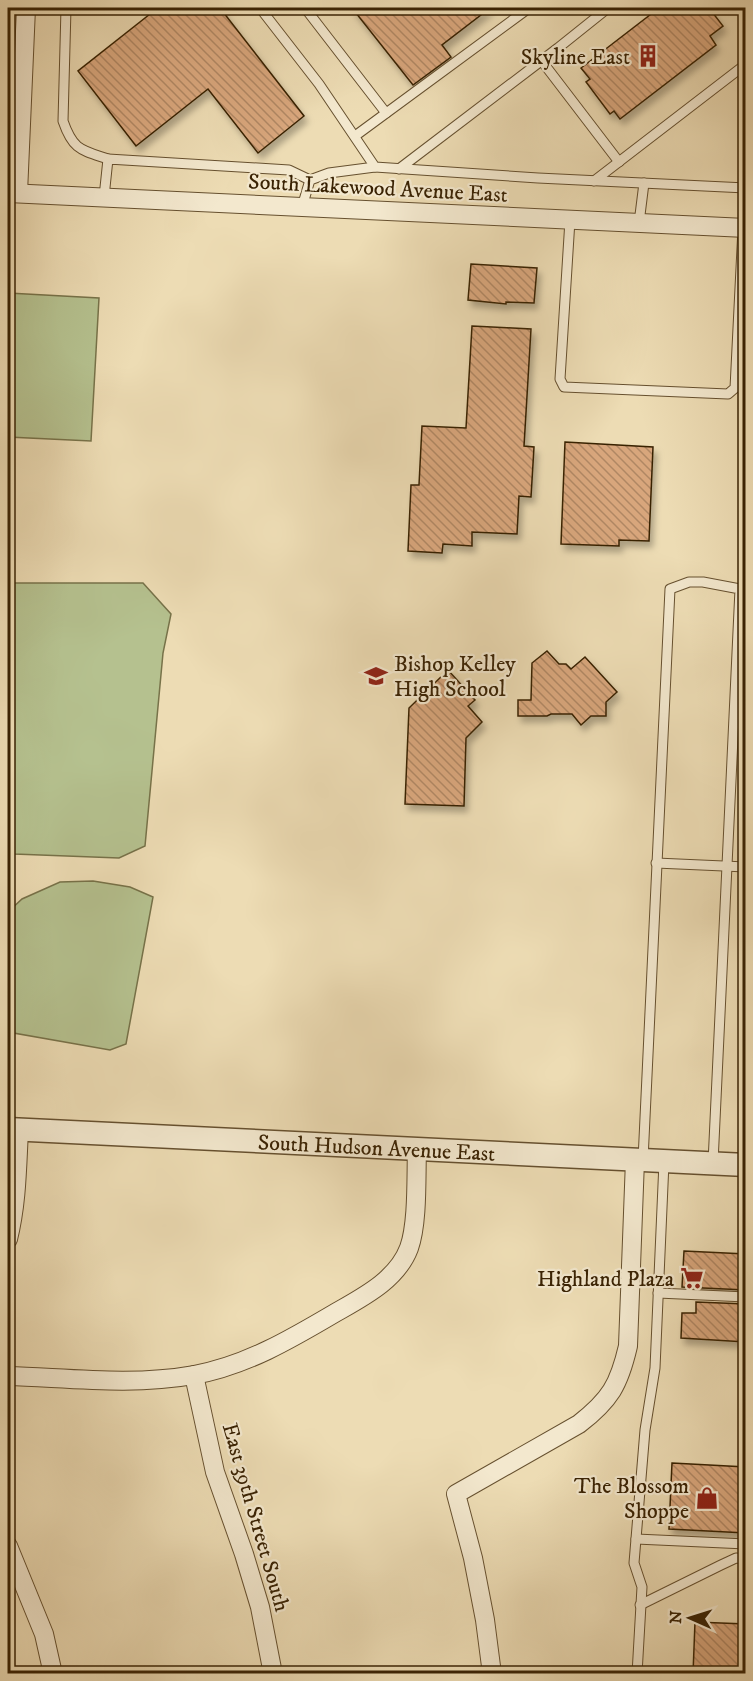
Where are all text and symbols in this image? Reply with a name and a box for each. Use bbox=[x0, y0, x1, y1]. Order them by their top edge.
building icon: Skyline East bbox=[635, 43, 661, 69]
place label: Skyline East bbox=[521, 44, 630, 71]
street label: South Lakewood Avenue East bbox=[248, 168, 508, 209]
place label: Bishop Kelley High School bbox=[394, 651, 516, 703]
school or university icon: Bishop Kelley High School bbox=[363, 663, 389, 689]
street label: South Hudson Avenue East bbox=[257, 1129, 496, 1168]
supermarket icon: Highland Plaza bbox=[679, 1265, 705, 1291]
place label: Highland Plaza bbox=[537, 1266, 675, 1293]
street label: East 39th Street South bbox=[216, 1420, 295, 1615]
place label: The Blossom Shoppe bbox=[574, 1473, 689, 1525]
shop icon: The Blossom Shoppe bbox=[694, 1485, 720, 1511]
north arrow bbox=[660, 1588, 720, 1648]
text: N bbox=[666, 1610, 686, 1624]

